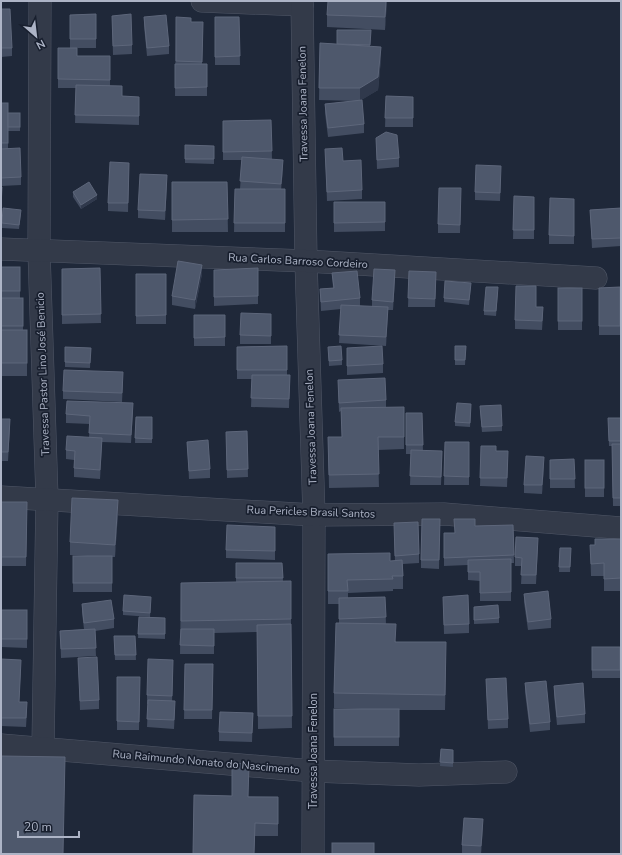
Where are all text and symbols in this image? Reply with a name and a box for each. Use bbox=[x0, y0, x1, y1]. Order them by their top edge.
north arrow bbox=[16, 16, 56, 56]
text: N bbox=[33, 36, 48, 53]
street label: Travessa Joana Fenelon bbox=[294, 46, 312, 162]
street label: Rua Carlos Barroso Cordeiro bbox=[228, 250, 368, 272]
street label: Travessa Pastor Lino José Benicio bbox=[33, 292, 53, 456]
street label: Travessa Joana Fenelon bbox=[301, 369, 321, 485]
street label: Rua Pericles Brasil Santos bbox=[246, 502, 376, 522]
street label: Travessa Joana Fenelon bbox=[306, 693, 321, 809]
street label: Rua Raimundo Nonato do Nascimento bbox=[112, 746, 300, 778]
scale bar bbox=[18, 813, 79, 839]
text: 20 m bbox=[24, 819, 52, 835]

